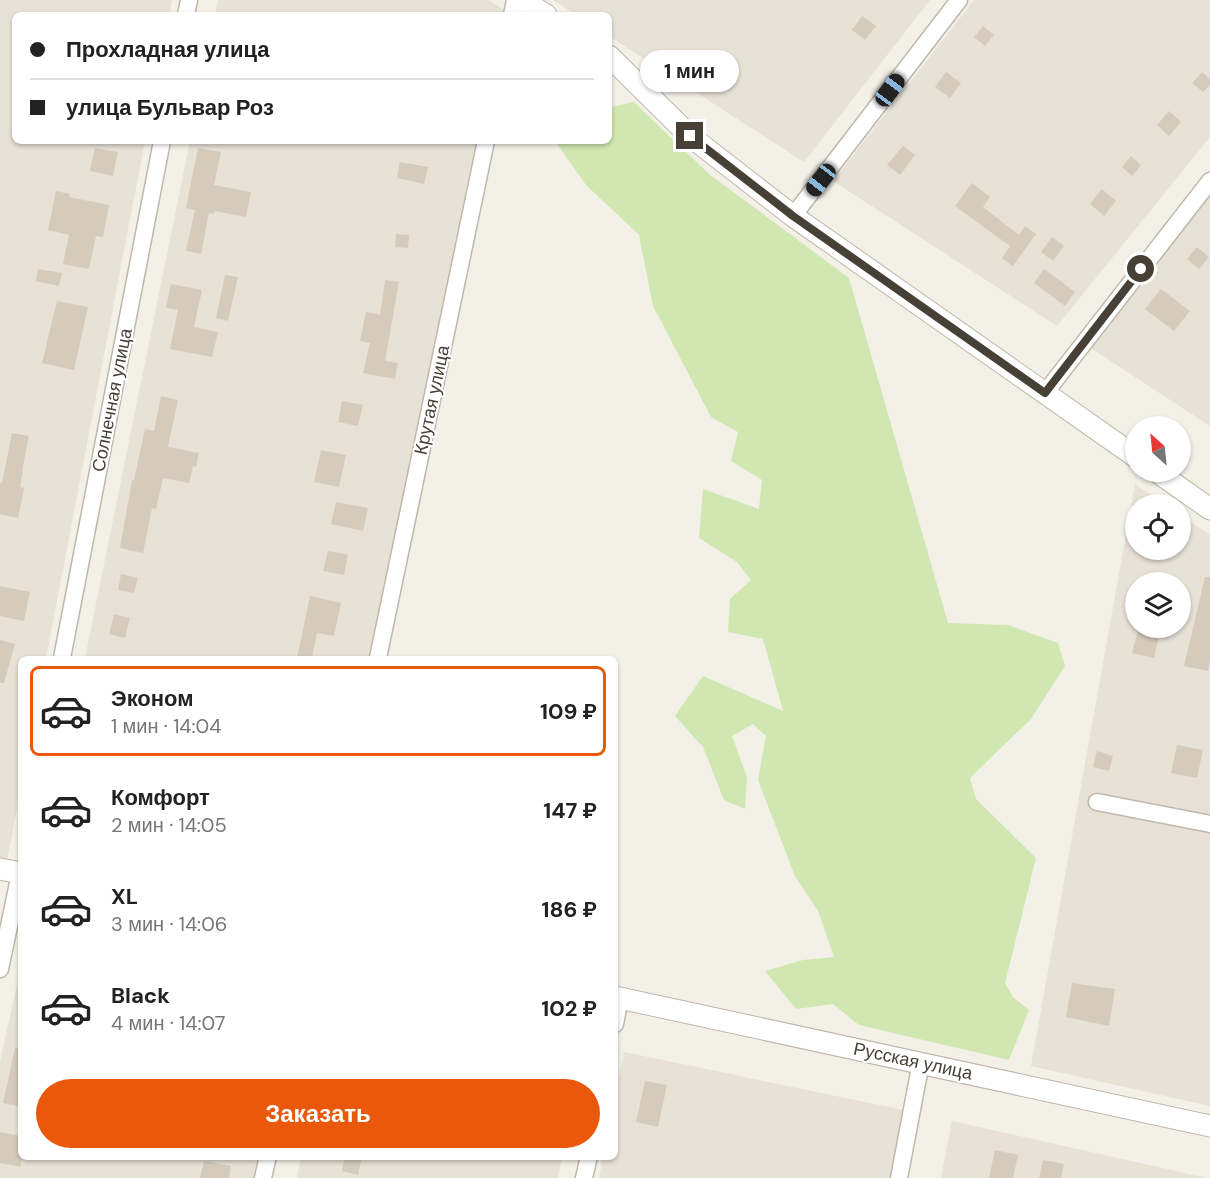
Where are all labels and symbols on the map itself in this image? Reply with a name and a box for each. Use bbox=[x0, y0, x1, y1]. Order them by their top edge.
callout: 1 мин bbox=[640, 49, 740, 91]
car bbox=[872, 70, 908, 110]
route end bbox=[676, 122, 703, 149]
car bbox=[803, 160, 839, 200]
route start bbox=[1127, 255, 1154, 282]
street label: Солнечная улица bbox=[86, 325, 138, 474]
street label: Крутая улица bbox=[409, 342, 456, 457]
north arrow bbox=[1125, 416, 1191, 482]
street label: Русская улица bbox=[851, 1037, 976, 1086]

